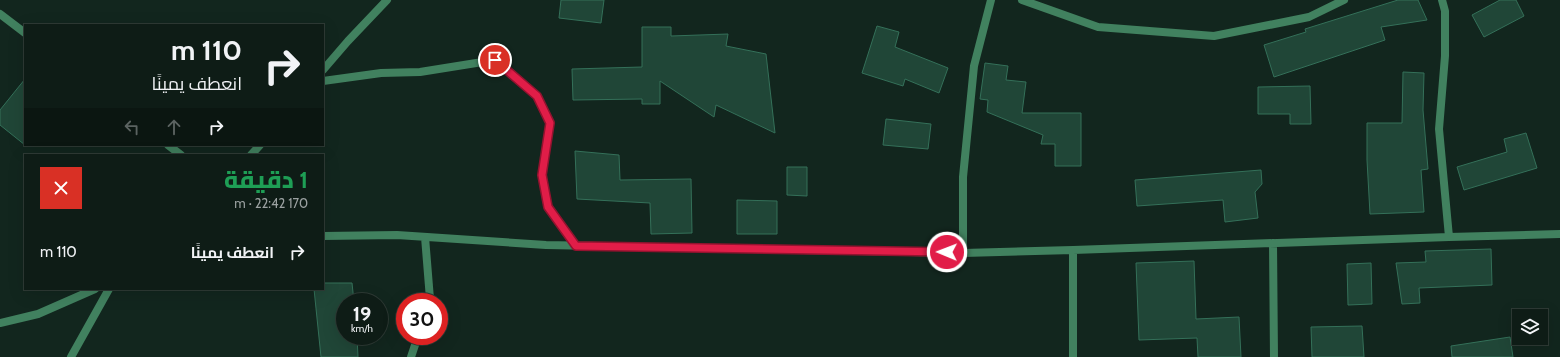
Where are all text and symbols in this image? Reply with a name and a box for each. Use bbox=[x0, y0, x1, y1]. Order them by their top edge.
text: 110 m bbox=[171, 33, 242, 67]
icon: right bbox=[256, 40, 308, 92]
pin bbox=[478, 43, 512, 77]
icon: arrive bbox=[484, 49, 506, 71]
text: انعطف يمينًا bbox=[152, 73, 242, 95]
icon: left bbox=[121, 116, 143, 138]
icon: ahead bbox=[163, 116, 185, 138]
icon: right bbox=[205, 116, 227, 138]
text: 1 دقيقة bbox=[224, 165, 308, 194]
button: close bbox=[40, 167, 82, 209]
text: 170 m · 22:42 bbox=[234, 195, 308, 211]
position arrow bbox=[926, 231, 968, 273]
icon: right bbox=[286, 241, 308, 263]
text: 110 m bbox=[40, 243, 77, 261]
text: انعطف يمينًا bbox=[191, 244, 274, 262]
speed limit sign: 30 bbox=[396, 293, 448, 345]
text: 19 bbox=[353, 302, 371, 326]
map controls bbox=[1512, 309, 1548, 345]
button: layers bbox=[1512, 309, 1548, 345]
text: km/h bbox=[351, 322, 373, 335]

